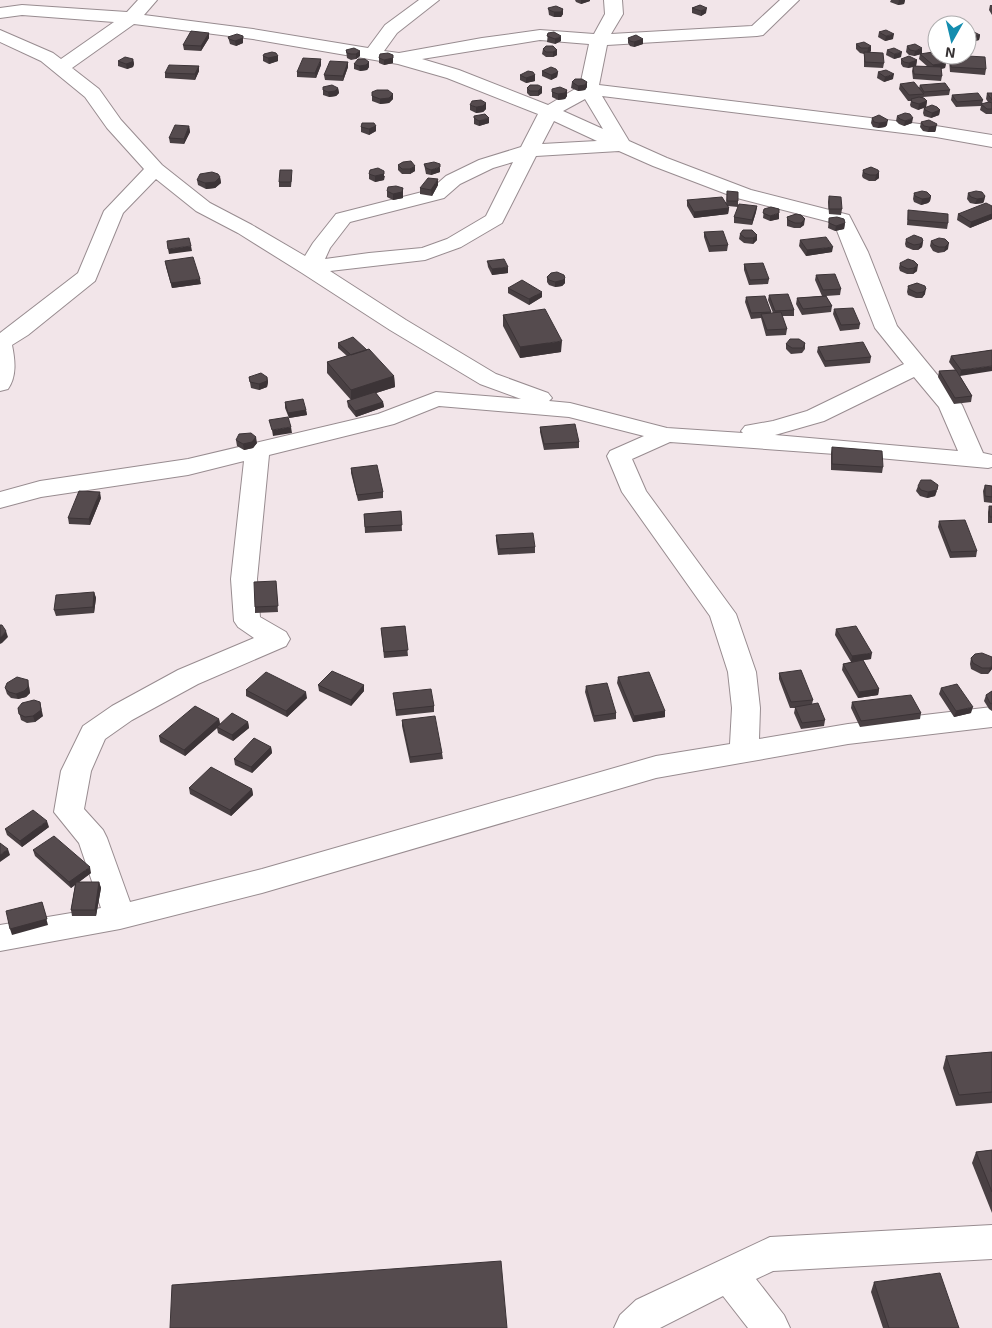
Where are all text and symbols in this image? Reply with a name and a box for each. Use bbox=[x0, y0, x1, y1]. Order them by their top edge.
north arrow bbox=[927, 15, 977, 65]
text: N bbox=[944, 44, 956, 62]

